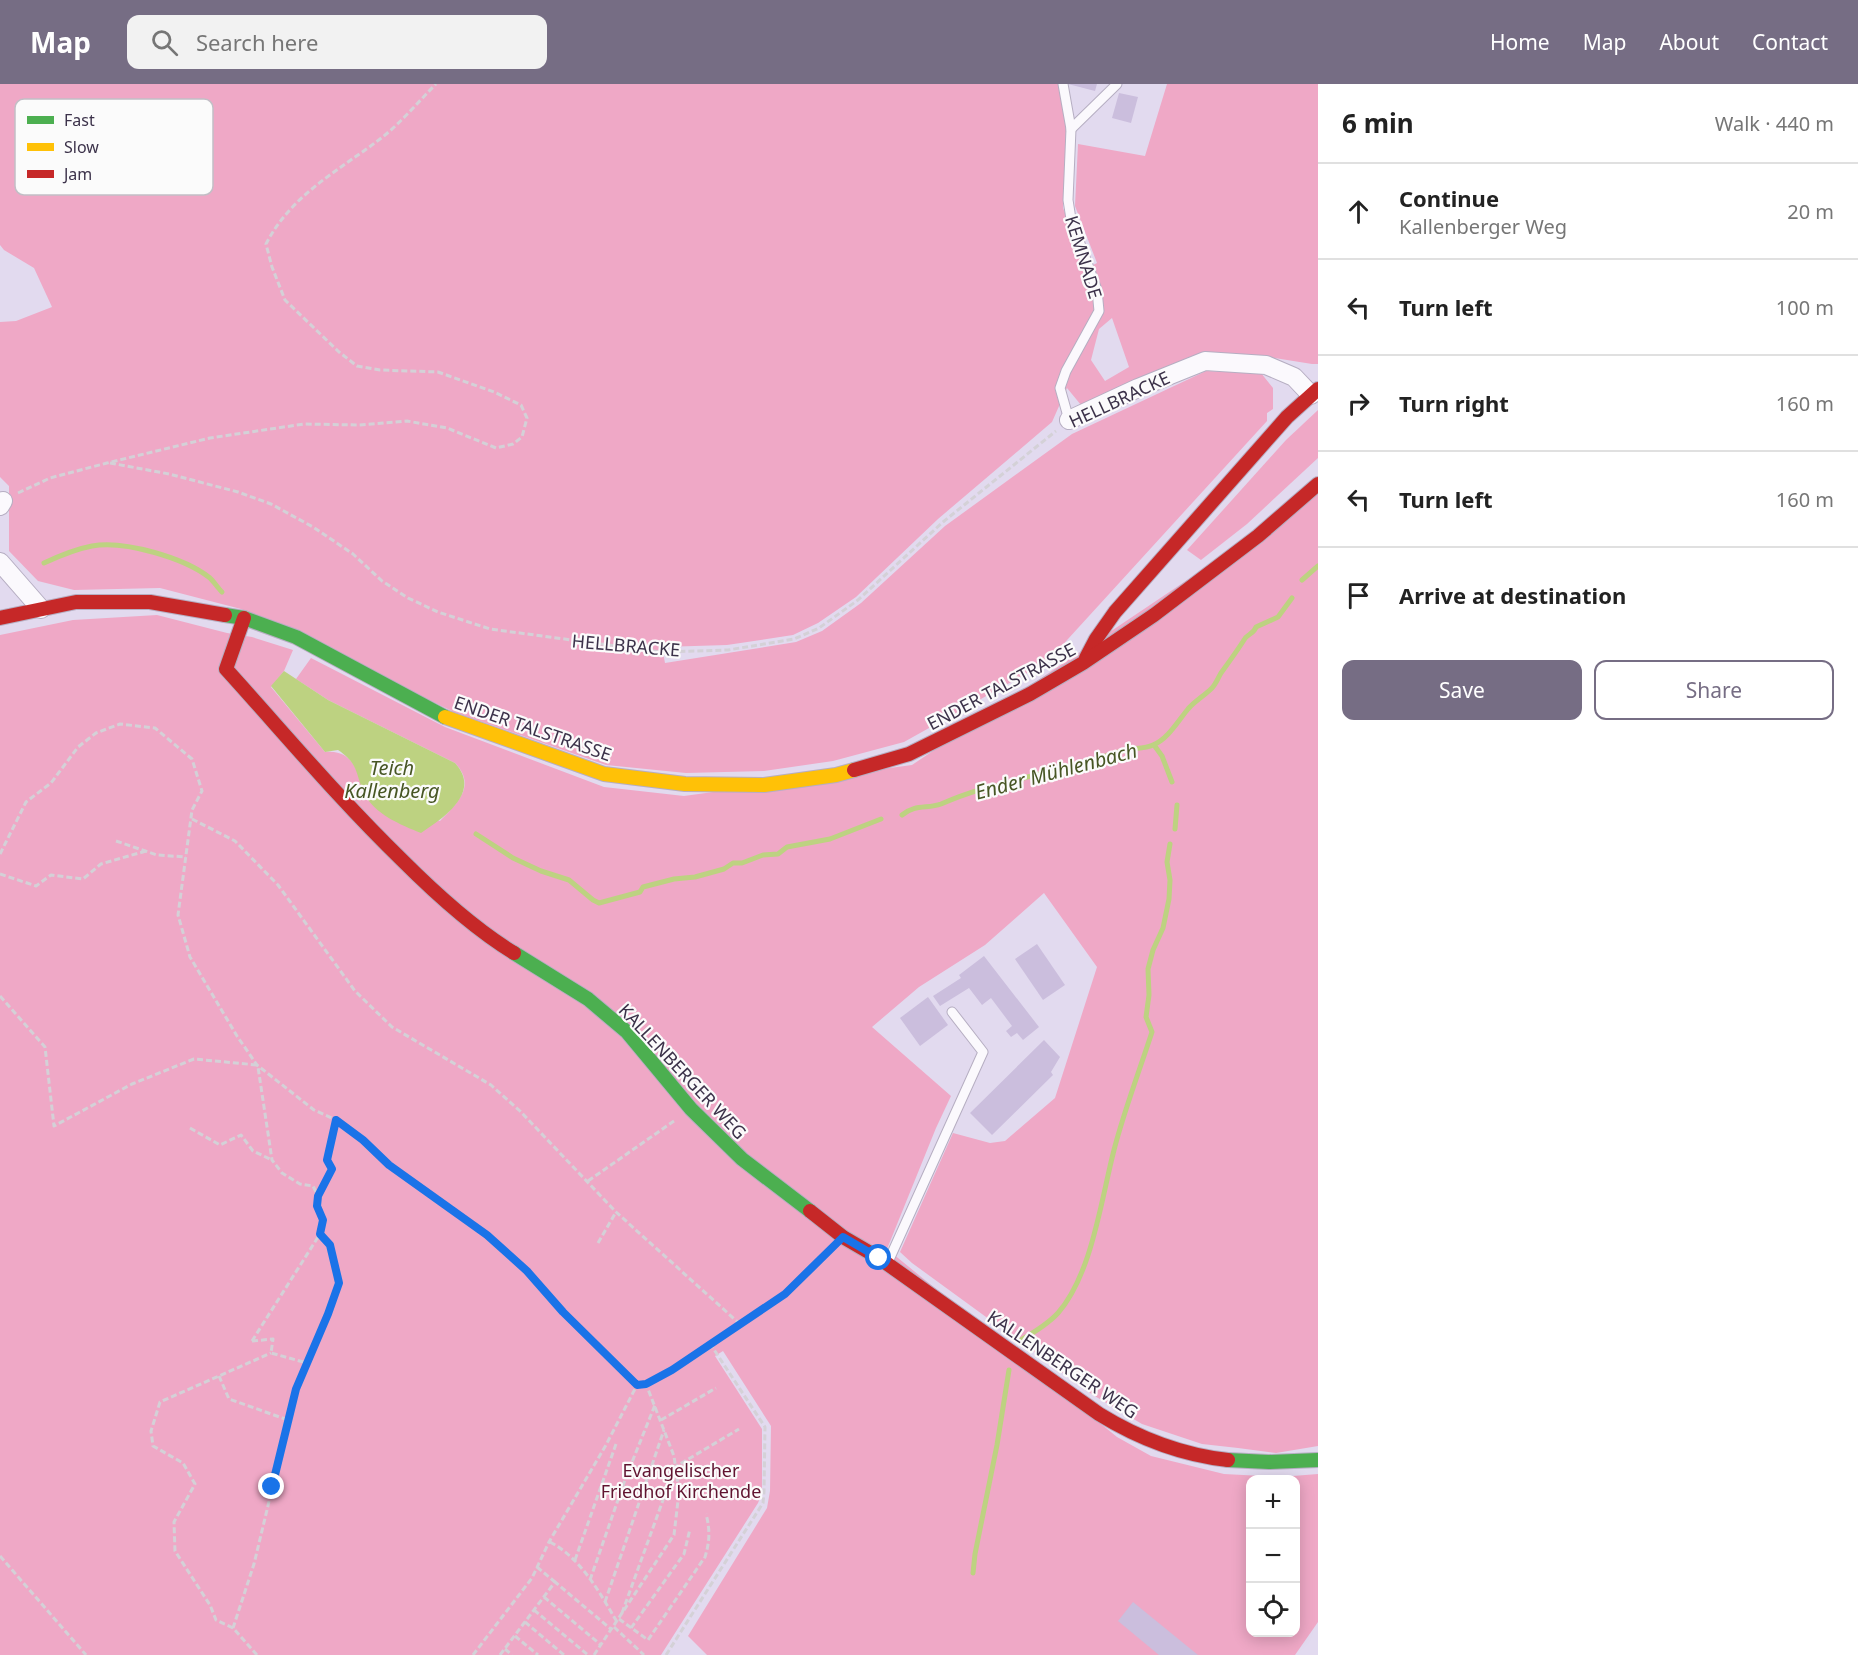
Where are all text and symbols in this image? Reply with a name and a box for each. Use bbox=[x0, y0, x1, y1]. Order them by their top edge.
search box bbox=[127, 15, 547, 69]
text: Map bbox=[30, 23, 91, 61]
icon: search bbox=[148, 26, 181, 59]
text: Search here bbox=[196, 27, 318, 57]
text: Home bbox=[1490, 28, 1550, 56]
text: Map bbox=[1583, 28, 1626, 56]
text: About bbox=[1659, 28, 1719, 56]
text: Contact bbox=[1752, 28, 1828, 56]
legend bbox=[15, 99, 213, 195]
text: 6 min bbox=[1342, 105, 1414, 141]
text: Fast bbox=[64, 109, 95, 131]
text: Walk · 440 m bbox=[1715, 110, 1834, 137]
text: Slow bbox=[64, 136, 99, 158]
text: Jam bbox=[62, 163, 92, 185]
text: Continue bbox=[1399, 183, 1499, 213]
icon: ahead bbox=[1342, 195, 1375, 228]
text: 20 m bbox=[1787, 198, 1834, 225]
street label: KEMNADE bbox=[1060, 212, 1108, 302]
text: Kallenberger Weg bbox=[1399, 213, 1567, 240]
icon: left bbox=[1342, 291, 1375, 324]
text: Turn left bbox=[1399, 292, 1493, 322]
text: 100 m bbox=[1776, 294, 1834, 321]
street label: HELLBRACKE bbox=[1065, 365, 1173, 433]
icon: right bbox=[1342, 387, 1375, 420]
text: Turn right bbox=[1399, 388, 1509, 418]
text: 160 m bbox=[1776, 390, 1834, 417]
icon: left bbox=[1342, 483, 1375, 516]
text: Turn left bbox=[1399, 484, 1493, 514]
text: 160 m bbox=[1776, 486, 1834, 513]
icon: arrive bbox=[1342, 579, 1375, 612]
text: Arrive at destination bbox=[1399, 580, 1626, 610]
street label: HELLBRACKE bbox=[571, 628, 681, 662]
street label: ENDER TALSTRASSE bbox=[923, 637, 1079, 735]
button: Save bbox=[1342, 660, 1582, 720]
button: Share bbox=[1594, 660, 1834, 720]
street label: ENDER TALSTRASSE bbox=[451, 690, 615, 766]
water label: Ender Mühlenbach bbox=[972, 736, 1140, 806]
water label: Teich Kallenberg bbox=[344, 754, 440, 804]
street label: KALLENBERGER WEG bbox=[614, 998, 752, 1144]
route start bbox=[865, 1244, 891, 1270]
street label: KALLENBERGER WEG bbox=[983, 1305, 1143, 1423]
park label: Evangelischer Friedhof Kirchende bbox=[601, 1458, 761, 1503]
route end bbox=[258, 1473, 284, 1499]
map controls bbox=[1246, 1475, 1300, 1637]
button: + bbox=[1246, 1475, 1300, 1529]
button: − bbox=[1246, 1529, 1300, 1583]
button: locate bbox=[1246, 1583, 1300, 1637]

